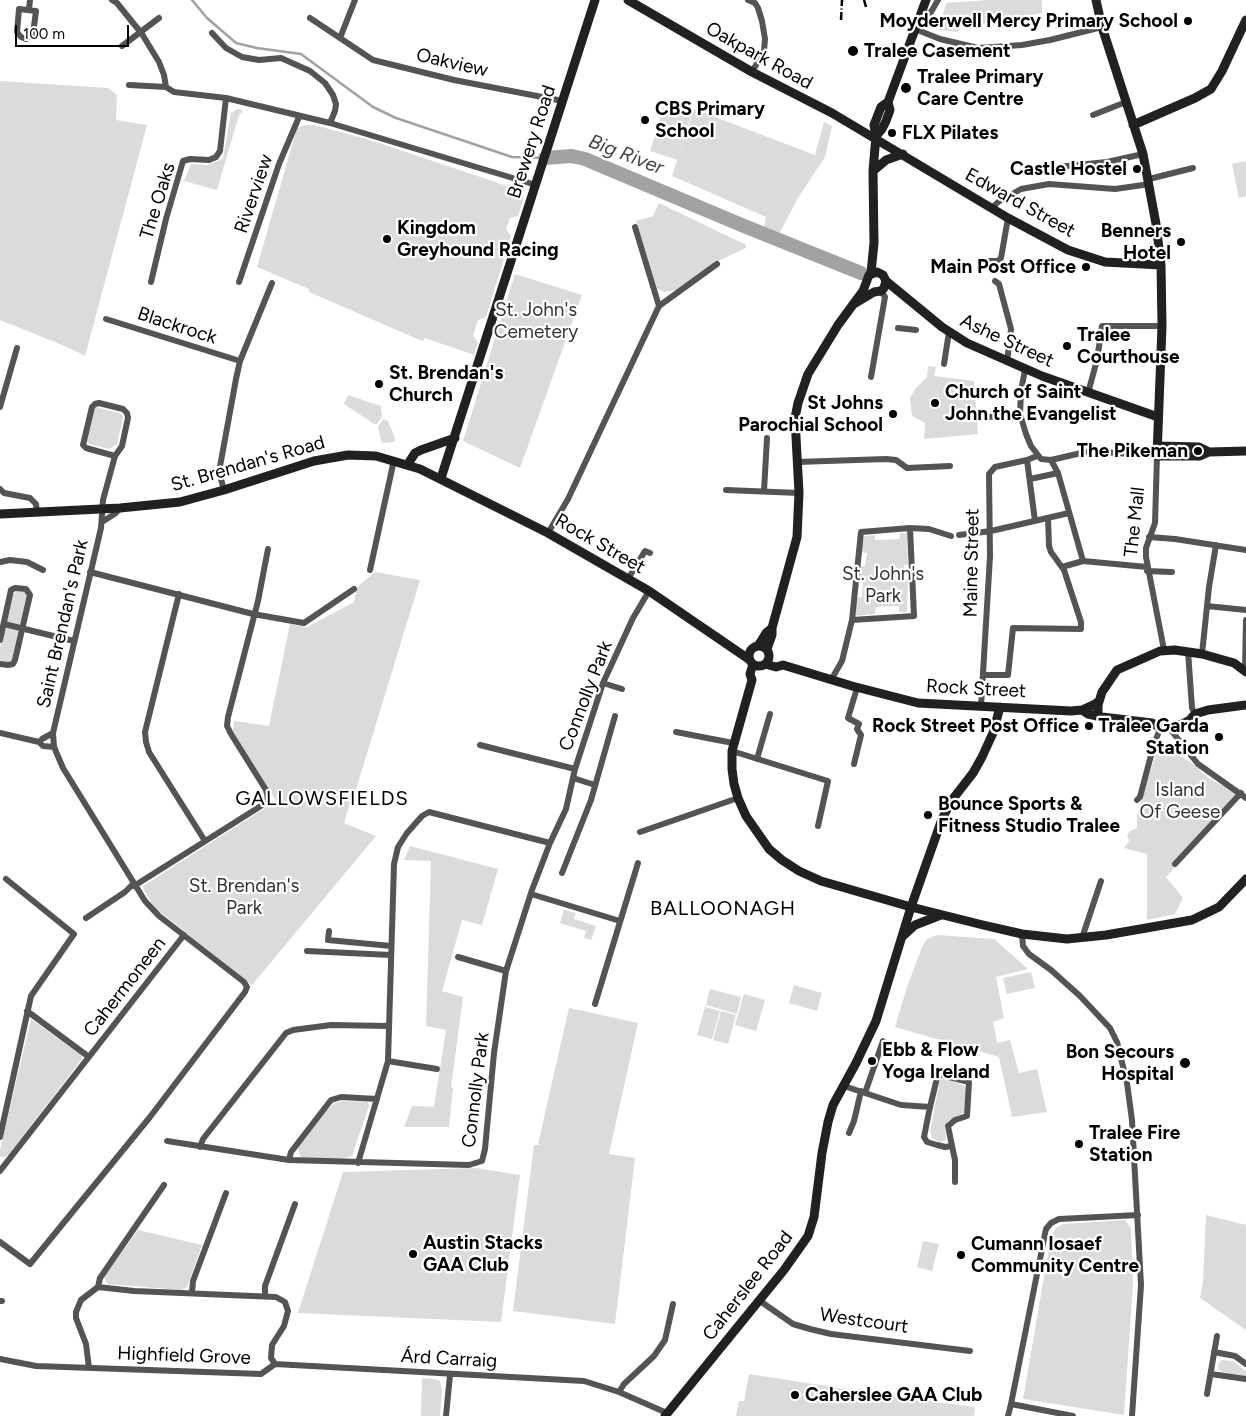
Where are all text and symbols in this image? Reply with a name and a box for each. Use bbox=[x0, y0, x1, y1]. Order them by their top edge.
place label: Moyderwell Mercy Primary School bbox=[880, 10, 1178, 32]
scale bar bbox=[18, 15, 131, 47]
marker: Moyderwell Mercy Primary School bbox=[1182, 15, 1194, 27]
street label: Oakpark Road bbox=[702, 17, 816, 95]
text: 100 m bbox=[23, 25, 65, 43]
place label: Tralee Casement bbox=[864, 40, 1011, 62]
street label: Oakview bbox=[414, 44, 490, 82]
marker: Tralee Casement bbox=[846, 44, 860, 58]
place label: Tralee Primary Care Centre bbox=[917, 66, 1043, 110]
marker: Tralee Primary Care Centre bbox=[899, 81, 913, 95]
street label: Brewery Road bbox=[503, 82, 561, 202]
place label: CBS Primary School bbox=[655, 98, 765, 142]
marker: CBS Primary School bbox=[639, 114, 651, 126]
place label: FLX Pilates bbox=[902, 122, 998, 144]
marker: FLX Pilates bbox=[886, 127, 898, 139]
water label: Big River bbox=[585, 130, 667, 180]
street label: Riverview bbox=[230, 151, 278, 237]
place label: Castle Hostel bbox=[1010, 158, 1127, 180]
street label: The Oaks bbox=[136, 160, 180, 242]
street label: Edward Street bbox=[961, 163, 1079, 243]
marker: Castle Hostel bbox=[1131, 163, 1143, 175]
place label: Kingdom Greyhound Racing bbox=[397, 217, 559, 261]
place label: Benners Hotel bbox=[1101, 220, 1171, 264]
marker: Kingdom Greyhound Racing bbox=[381, 233, 393, 245]
marker: Benners Hotel bbox=[1175, 236, 1187, 248]
place label: Main Post Office bbox=[930, 256, 1076, 278]
marker: Main Post Office bbox=[1080, 261, 1092, 273]
park label: St. John's Cemetery bbox=[494, 299, 578, 343]
street label: Blackrock bbox=[135, 303, 219, 349]
street label: Ashe Street bbox=[957, 309, 1057, 373]
place label: Tralee Courthouse bbox=[1077, 324, 1179, 368]
marker: Tralee Courthouse bbox=[1061, 340, 1073, 352]
place label: St. Brendan's Church bbox=[389, 362, 503, 406]
marker: St. Brendan's Church bbox=[373, 378, 385, 390]
place label: Church of Saint John the Evangelist bbox=[945, 381, 1117, 425]
place label: St Johns Parochial School bbox=[738, 392, 883, 436]
marker: Church of Saint John the Evangelist bbox=[929, 397, 941, 409]
marker: St Johns Parochial School bbox=[887, 408, 899, 420]
street label: St. Brendan's Road bbox=[168, 431, 328, 497]
place label: The Pikeman bbox=[1077, 440, 1188, 462]
marker: The Pikeman bbox=[1192, 445, 1204, 457]
street label: The Mall bbox=[1120, 486, 1150, 558]
street label: Maine Street bbox=[960, 508, 984, 618]
street label: Rock Street bbox=[551, 509, 649, 579]
street label: Saint Brendan's Park bbox=[33, 538, 93, 710]
park label: St. John's Park bbox=[842, 563, 924, 607]
street label: Connolly Park bbox=[555, 638, 617, 754]
street label: Rock Street bbox=[925, 675, 1027, 703]
place label: Rock Street Post Office bbox=[872, 715, 1079, 737]
place label: Tralee Garda Station bbox=[1098, 715, 1209, 759]
marker: Rock Street Post Office bbox=[1083, 720, 1095, 732]
marker: Tralee Garda Station bbox=[1213, 731, 1225, 743]
park label: Island Of Geese bbox=[1140, 779, 1220, 823]
district label: GALLOWSFIELDS bbox=[234, 787, 410, 811]
place label: Bounce Sports & Fitness Studio Tralee bbox=[938, 793, 1120, 837]
marker: Bounce Sports & Fitness Studio Tralee bbox=[922, 809, 934, 821]
park label: St. Brendan's Park bbox=[189, 875, 299, 919]
district label: BALLOONAGH bbox=[649, 897, 797, 921]
street label: Cahermoneen bbox=[79, 933, 171, 1041]
street label: Connolly Park bbox=[458, 1031, 494, 1149]
place label: Ebb & Flow Yoga Ireland bbox=[882, 1039, 990, 1083]
place label: Bon Secours Hospital bbox=[1066, 1041, 1174, 1085]
marker: Ebb & Flow Yoga Ireland bbox=[866, 1055, 878, 1067]
marker: Bon Secours Hospital bbox=[1178, 1056, 1192, 1070]
place label: Tralee Fire Station bbox=[1089, 1122, 1180, 1166]
marker: Tralee Fire Station bbox=[1073, 1138, 1085, 1150]
street label: Caherslee Road bbox=[698, 1227, 798, 1345]
place label: Austin Stacks GAA Club bbox=[423, 1232, 543, 1276]
place label: Cumann Iosaef Community Centre bbox=[971, 1233, 1139, 1277]
marker: Austin Stacks GAA Club bbox=[407, 1248, 419, 1260]
marker: Cumann Iosaef Community Centre bbox=[955, 1249, 967, 1261]
street label: Westcourt bbox=[818, 1303, 910, 1339]
street label: Highfield Grove bbox=[117, 1342, 251, 1370]
street label: Árd Carraig bbox=[400, 1345, 498, 1373]
place label: Caherslee GAA Club bbox=[805, 1384, 982, 1406]
marker: Caherslee GAA Club bbox=[789, 1389, 801, 1401]

